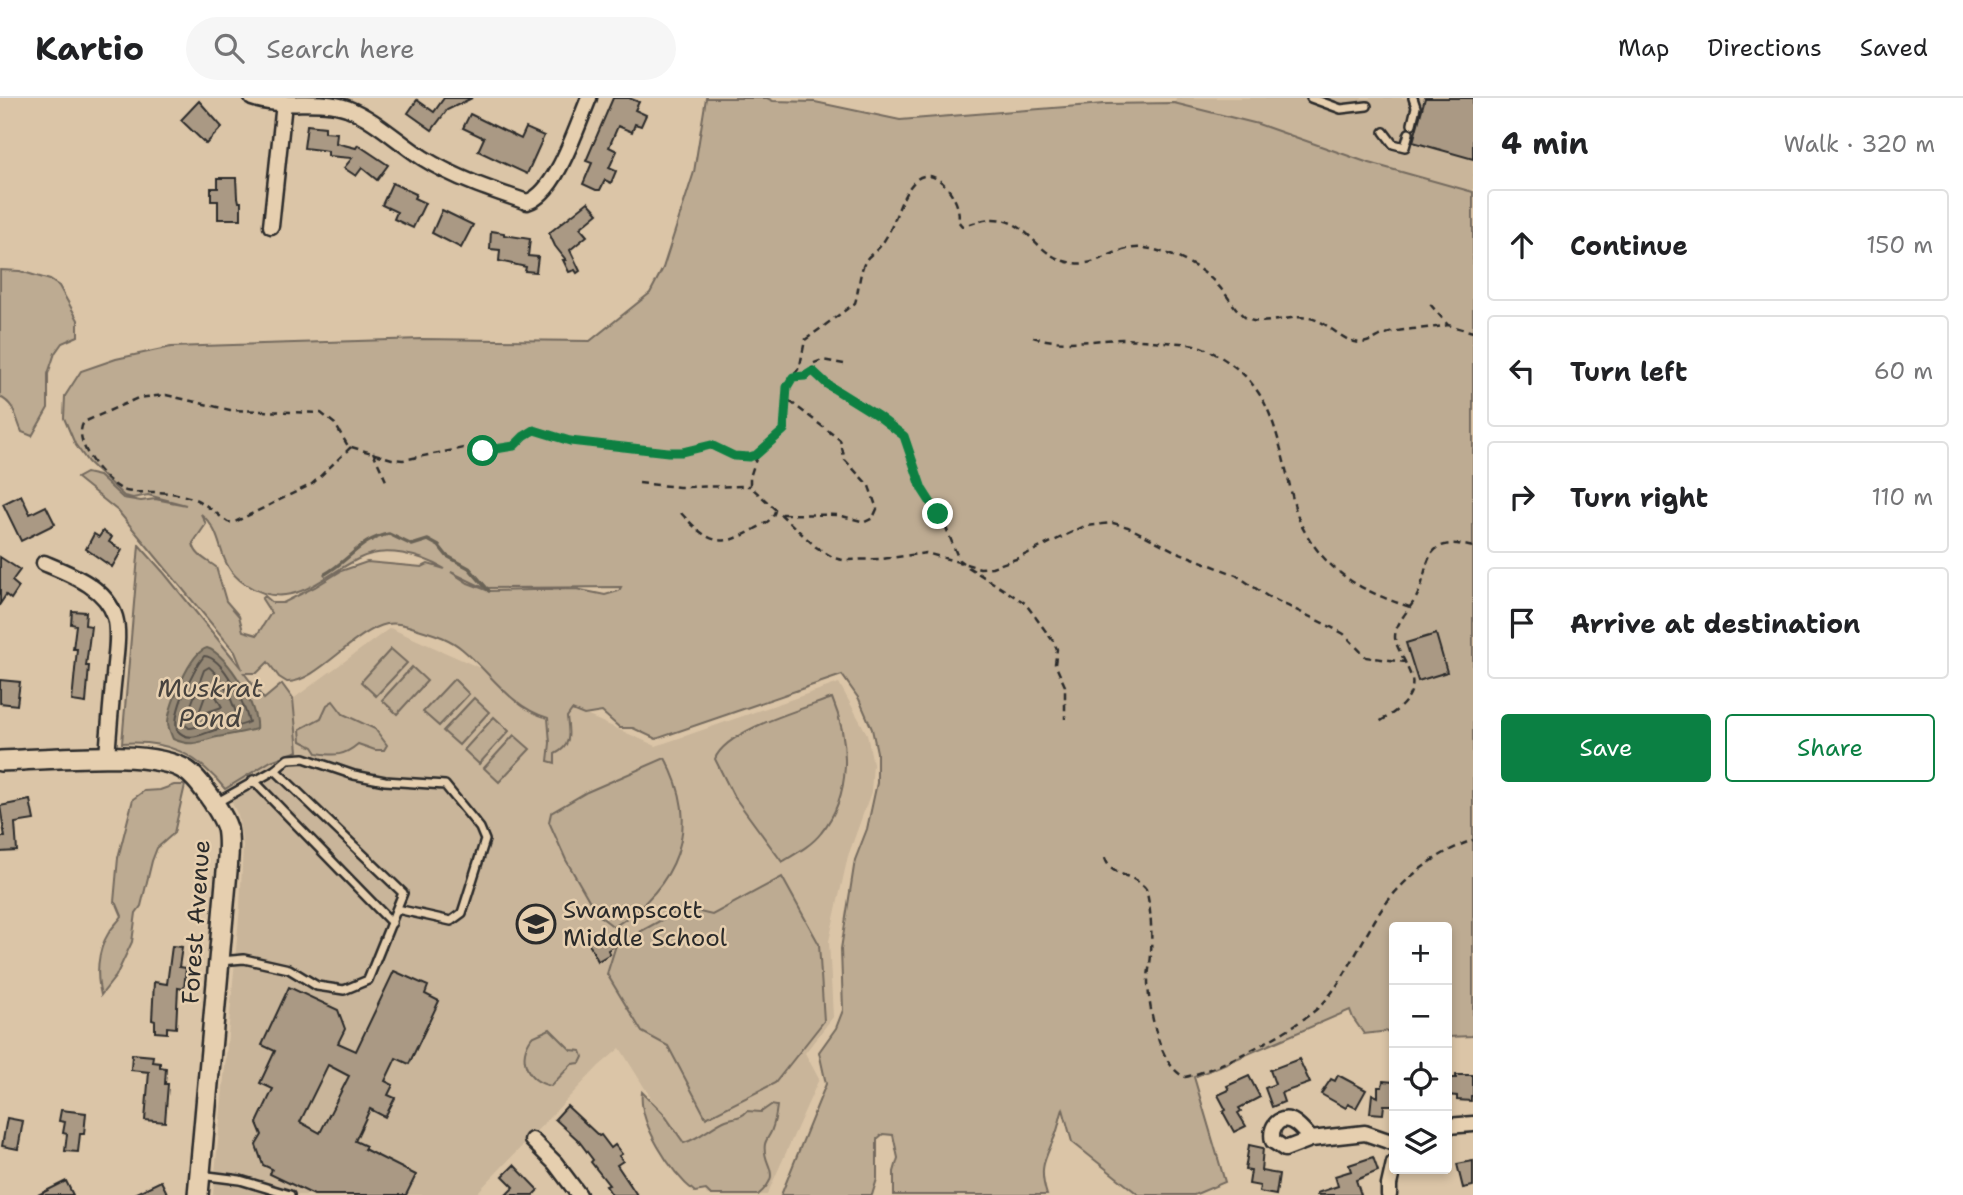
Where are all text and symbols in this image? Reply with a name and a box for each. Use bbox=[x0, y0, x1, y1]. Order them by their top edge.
search box bbox=[186, 17, 676, 80]
text: Kartio bbox=[35, 26, 144, 71]
icon: search bbox=[210, 29, 248, 67]
text: Search here bbox=[266, 31, 415, 66]
text: Map bbox=[1618, 32, 1669, 64]
text: Directions bbox=[1707, 32, 1822, 64]
text: Saved bbox=[1860, 32, 1928, 64]
text: 4 min bbox=[1501, 123, 1588, 164]
text: Walk · 320 m bbox=[1784, 129, 1935, 159]
icon: ahead bbox=[1503, 226, 1541, 264]
text: Continue bbox=[1570, 228, 1688, 263]
text: 150 m bbox=[1866, 230, 1933, 260]
icon: left bbox=[1503, 352, 1541, 390]
text: Turn left bbox=[1570, 354, 1687, 389]
text: 60 m bbox=[1874, 356, 1933, 386]
route start bbox=[467, 435, 498, 466]
icon: right bbox=[1503, 478, 1541, 516]
text: Turn right bbox=[1570, 480, 1708, 515]
text: 110 m bbox=[1871, 482, 1933, 512]
route end bbox=[922, 498, 953, 529]
icon: arrive bbox=[1503, 604, 1541, 642]
text: Arrive at destination bbox=[1570, 606, 1860, 641]
water label: Muskrat Pond bbox=[157, 670, 263, 735]
button: Save bbox=[1501, 714, 1711, 782]
button: Share bbox=[1725, 714, 1935, 782]
street label: Forest Avenue bbox=[174, 839, 218, 1005]
place label: Swampscott Middle School bbox=[563, 894, 728, 954]
school or university icon: Swampscott Middle School bbox=[515, 903, 557, 945]
map controls bbox=[1389, 922, 1452, 1174]
button: + bbox=[1389, 922, 1452, 985]
button: − bbox=[1389, 985, 1452, 1048]
button: locate bbox=[1389, 1048, 1452, 1111]
button: layers bbox=[1389, 1111, 1452, 1174]

